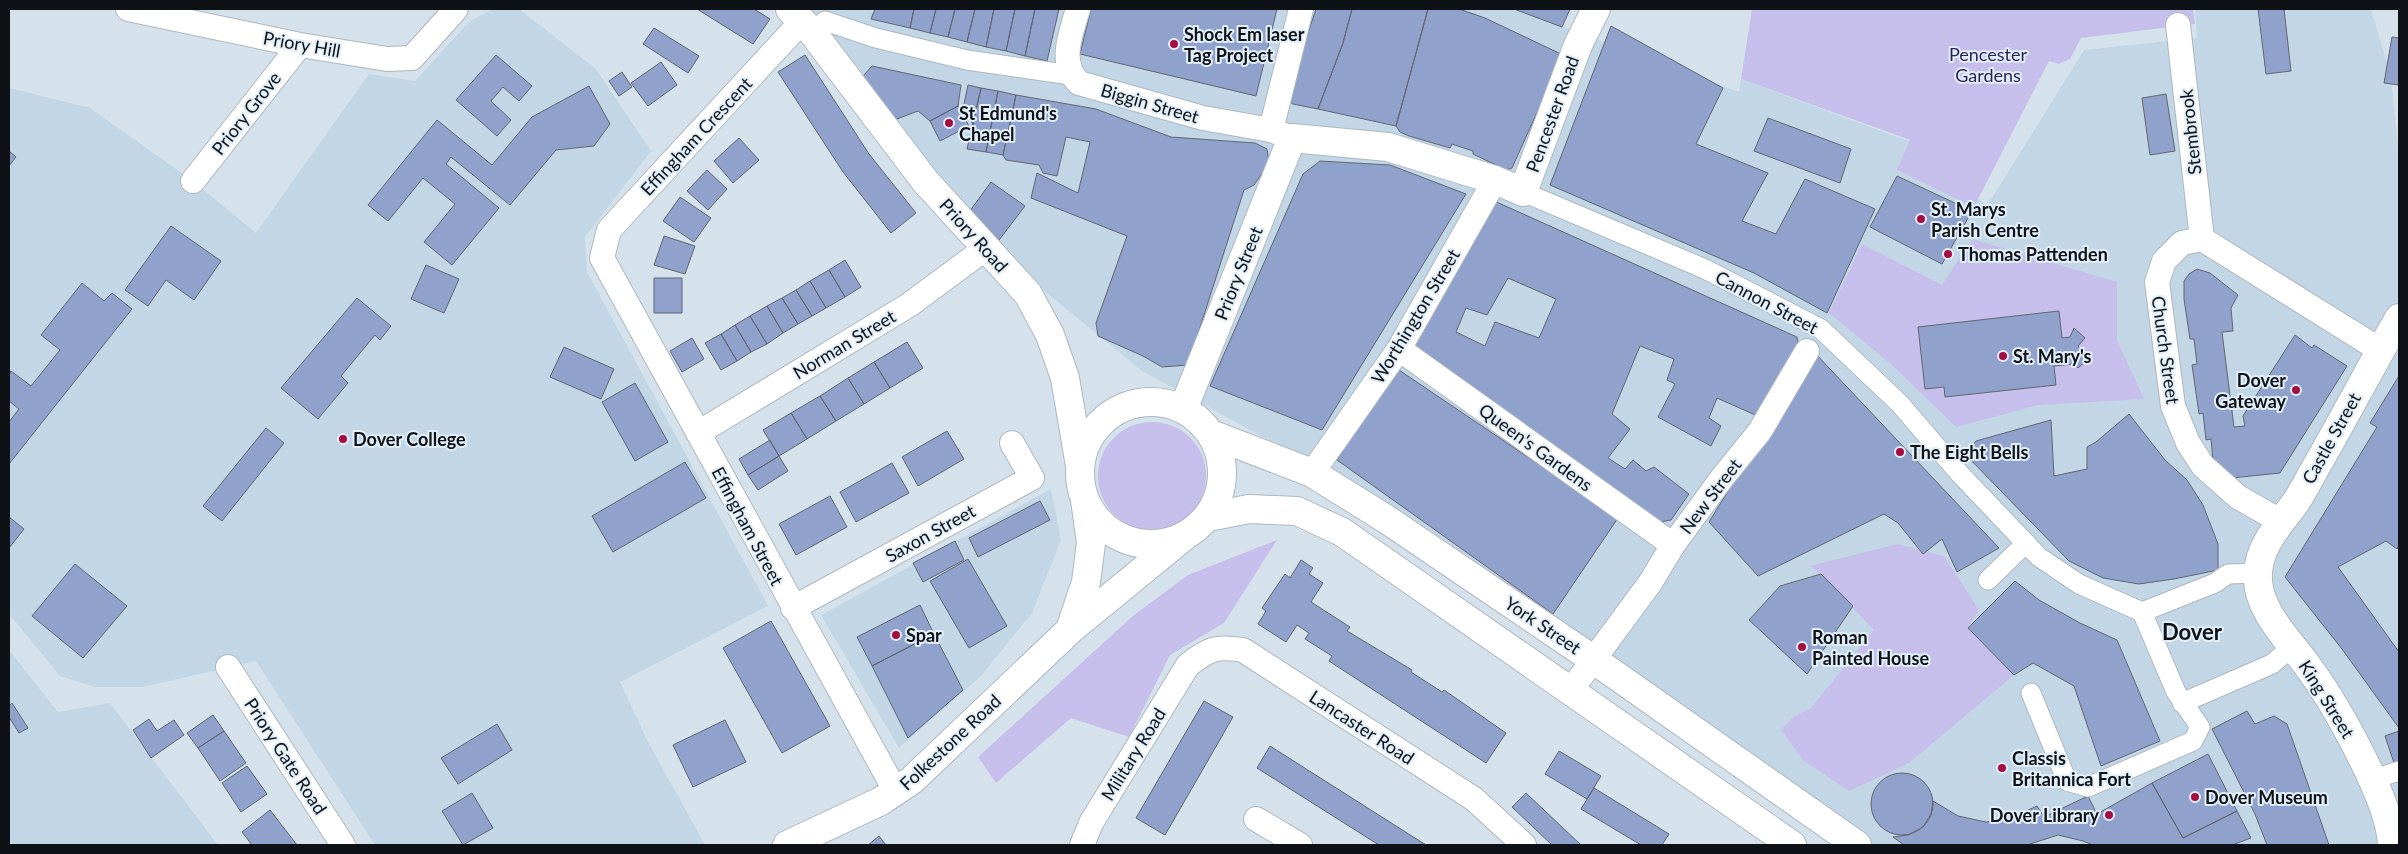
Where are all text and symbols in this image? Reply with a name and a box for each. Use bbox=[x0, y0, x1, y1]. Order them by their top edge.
place label: Shock Em laser Tag Project bbox=[1184, 23, 1305, 66]
street label: Priory Hill bbox=[262, 26, 342, 62]
marker: Shock Em laser Tag Project bbox=[1168, 38, 1180, 50]
park label: Pencester Gardens bbox=[1949, 43, 2027, 86]
street label: Pencester Road bbox=[1521, 53, 1583, 175]
street label: Priory Grove bbox=[207, 67, 285, 159]
street label: Effingham Crescent bbox=[636, 72, 757, 200]
street label: Biggin Street bbox=[1099, 79, 1202, 128]
street label: Stembrook bbox=[2174, 87, 2205, 176]
place label: St Edmund's Chapel bbox=[959, 102, 1057, 145]
marker: St Edmund's Chapel bbox=[943, 117, 955, 129]
street label: Priory Road bbox=[935, 194, 1013, 276]
place label: St. Marys Parish Centre bbox=[1931, 198, 2039, 241]
marker: St. Marys Parish Centre bbox=[1915, 213, 1927, 225]
street label: Priory Street bbox=[1209, 222, 1267, 323]
place label: Thomas Pattenden bbox=[1958, 243, 2108, 265]
street label: Worthington Street bbox=[1366, 244, 1464, 387]
marker: Thomas Pattenden bbox=[1942, 248, 1954, 260]
street label: Cannon Street bbox=[1712, 266, 1823, 339]
street label: Church Street bbox=[2148, 295, 2185, 406]
street label: Norman Street bbox=[789, 304, 900, 383]
place label: St. Mary's bbox=[2013, 345, 2092, 367]
marker: St. Mary's bbox=[1997, 350, 2009, 362]
place label: Dover Gateway bbox=[2215, 369, 2287, 412]
marker: Dover Gateway bbox=[2290, 384, 2302, 396]
street label: Castle Street bbox=[2297, 388, 2365, 487]
street label: Queen's Gardens bbox=[1475, 398, 1597, 496]
place label: Dover College bbox=[353, 428, 466, 450]
marker: Dover College bbox=[337, 433, 349, 445]
place label: The Eight Bells bbox=[1910, 441, 2029, 463]
marker: The Eight Bells bbox=[1894, 446, 1906, 458]
street label: New Street bbox=[1675, 454, 1746, 538]
street label: Effingham Street bbox=[707, 463, 789, 590]
street label: Saxon Street bbox=[881, 499, 979, 567]
street label: York Street bbox=[1501, 592, 1586, 659]
district label: Dover bbox=[2162, 618, 2223, 645]
place label: Spar bbox=[906, 624, 942, 646]
place label: Roman Painted House bbox=[1812, 626, 1929, 669]
marker: Spar bbox=[890, 629, 902, 641]
marker: Roman Painted House bbox=[1796, 641, 1808, 653]
street label: King Street bbox=[2294, 656, 2360, 742]
street label: Lancaster Road bbox=[1306, 685, 1418, 769]
street label: Folkestone Road bbox=[895, 689, 1005, 795]
street label: Priory Gate Road bbox=[240, 694, 332, 818]
street label: Military Road bbox=[1096, 704, 1170, 804]
place label: Classis Britannica Fort bbox=[2012, 747, 2131, 790]
marker: Classis Britannica Fort bbox=[1996, 762, 2008, 774]
place label: Dover Museum bbox=[2205, 786, 2328, 808]
marker: Dover Museum bbox=[2189, 791, 2201, 803]
place label: Dover Library bbox=[1990, 804, 2099, 826]
marker: Dover Library bbox=[2103, 809, 2115, 821]

